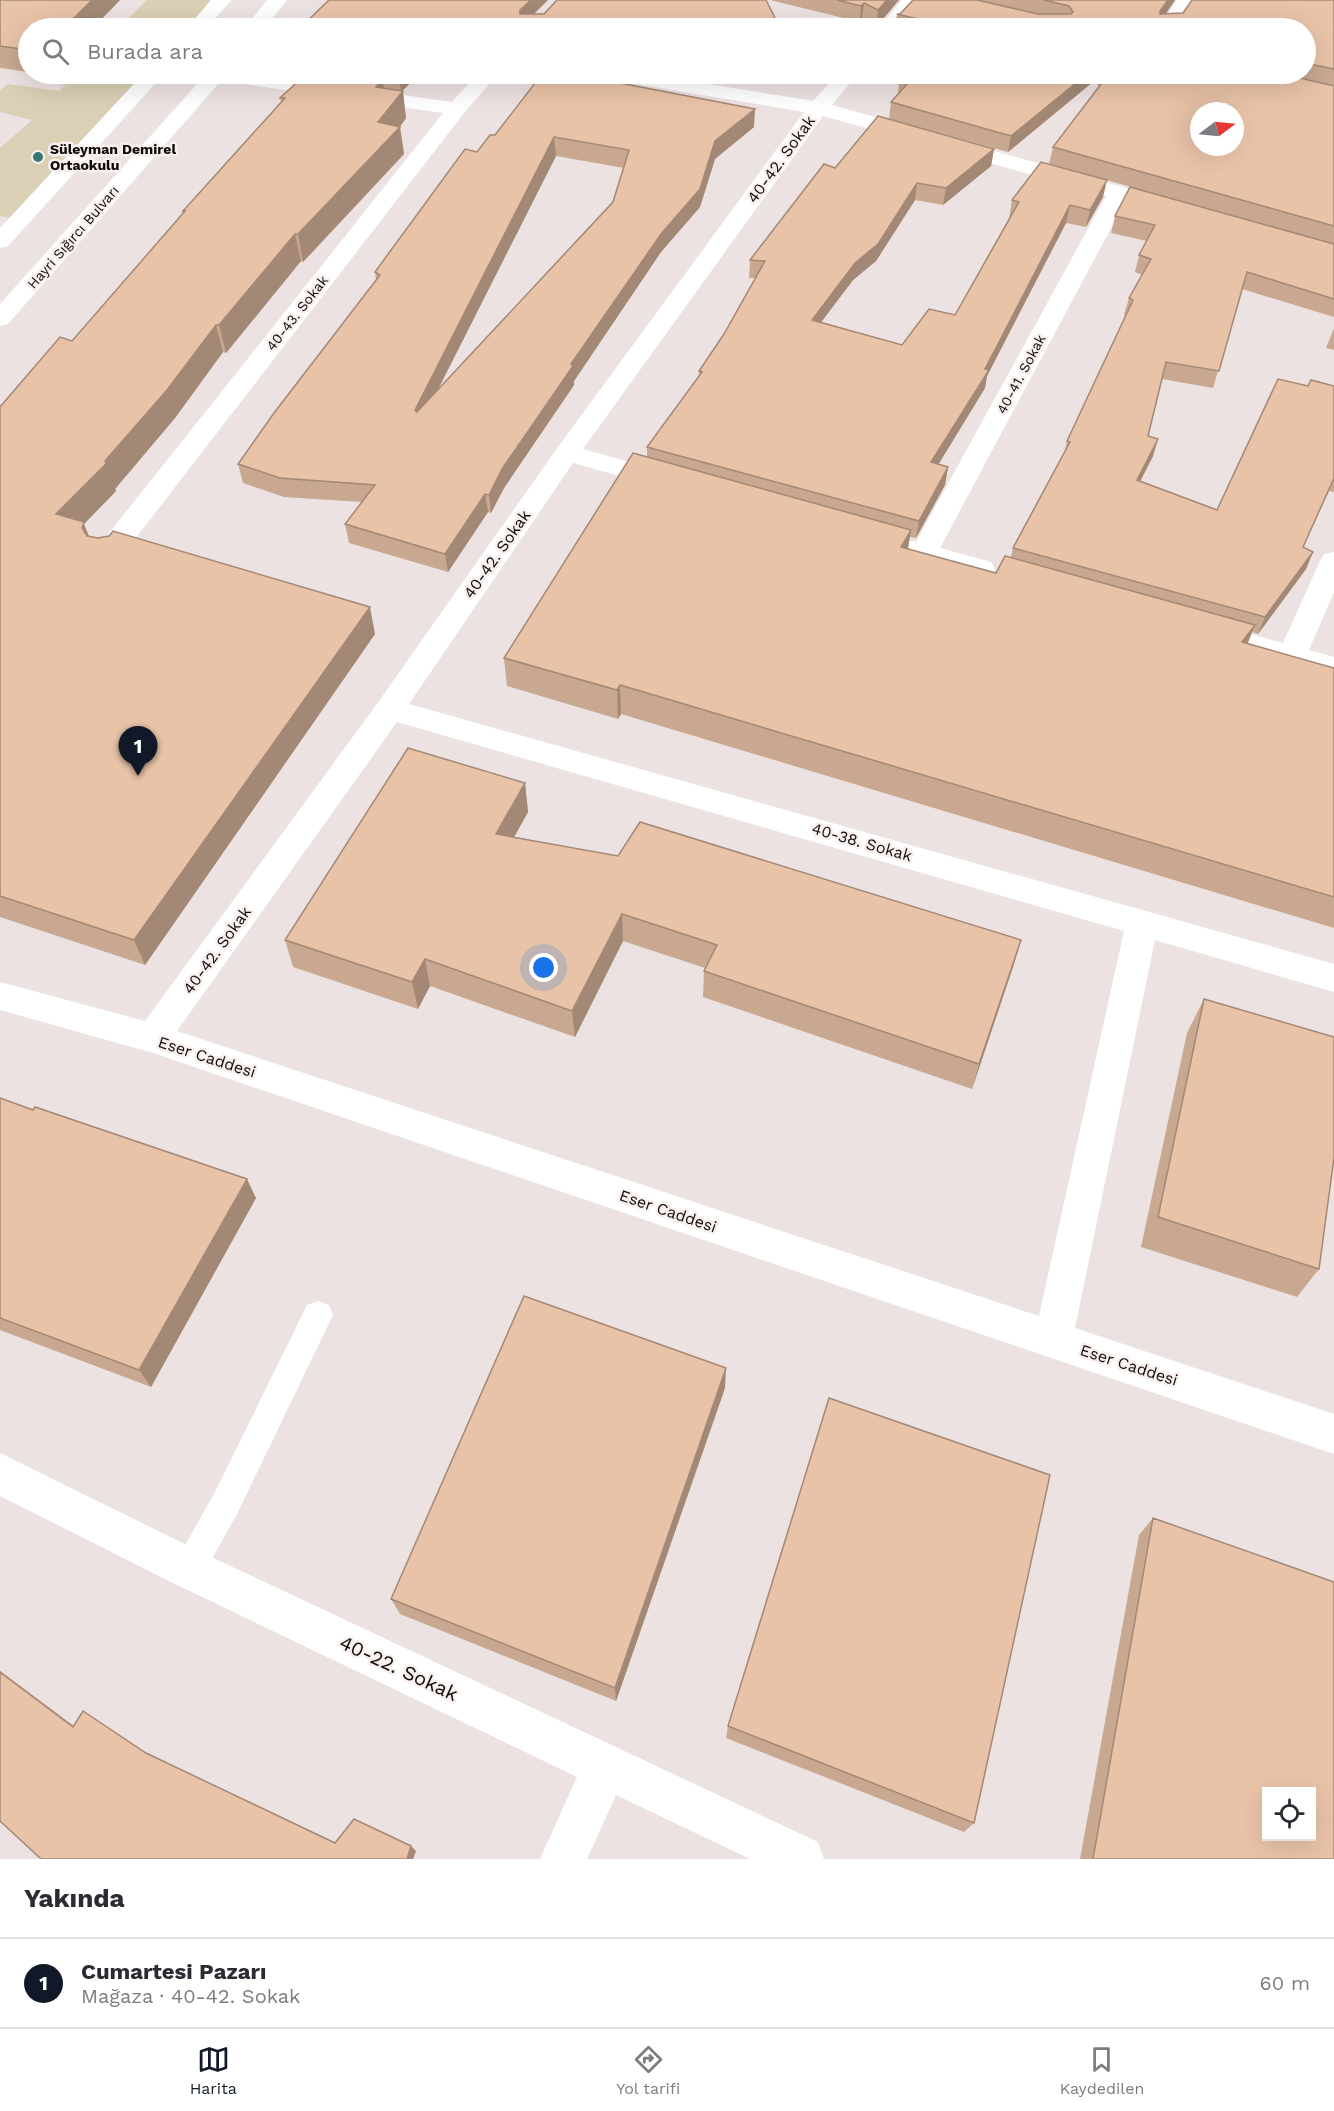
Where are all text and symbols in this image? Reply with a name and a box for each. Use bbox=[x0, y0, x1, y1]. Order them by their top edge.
search box bbox=[18, 18, 1316, 84]
icon: search bbox=[39, 35, 72, 68]
text: Burada ara bbox=[87, 39, 203, 64]
north arrow bbox=[1190, 102, 1244, 156]
street label: 40-42. Sokak bbox=[743, 112, 819, 206]
place label: Süleyman Demirel Ortaokulu bbox=[50, 141, 176, 173]
marker: Süleyman Demirel Ortaokulu bbox=[31, 150, 45, 164]
street label: Hayri Sığırcı Bulvarı bbox=[24, 182, 122, 292]
street label: 40-43. Sokak bbox=[263, 272, 331, 354]
street label: 40-41. Sokak bbox=[993, 331, 1049, 416]
street label: 40-42. Sokak bbox=[460, 506, 534, 602]
pin: 1 bbox=[118, 726, 158, 776]
street label: 40-38. Sokak bbox=[810, 819, 914, 865]
street label: 40-42. Sokak bbox=[179, 903, 255, 997]
your location bbox=[529, 953, 558, 982]
street label: Eser Caddesi bbox=[156, 1032, 258, 1082]
street label: Eser Caddesi bbox=[617, 1185, 719, 1237]
street label: Eser Caddesi bbox=[1078, 1340, 1180, 1390]
street label: 40-22. Sokak bbox=[336, 1630, 462, 1706]
map controls bbox=[1262, 1787, 1316, 1841]
button: locate bbox=[1262, 1787, 1316, 1841]
text: Yakında bbox=[24, 1883, 125, 1913]
text: Cumartesi Pazarı bbox=[81, 1959, 266, 1984]
text: 1 bbox=[39, 1971, 48, 1995]
text: 60 m bbox=[1260, 1971, 1310, 1995]
text: Mağaza · 40-42. Sokak bbox=[81, 1984, 300, 2008]
tab: Harita bbox=[190, 2043, 237, 2098]
tab: Yol tarifi bbox=[616, 2043, 680, 2098]
tab: Kaydedilen bbox=[1060, 2043, 1144, 2098]

